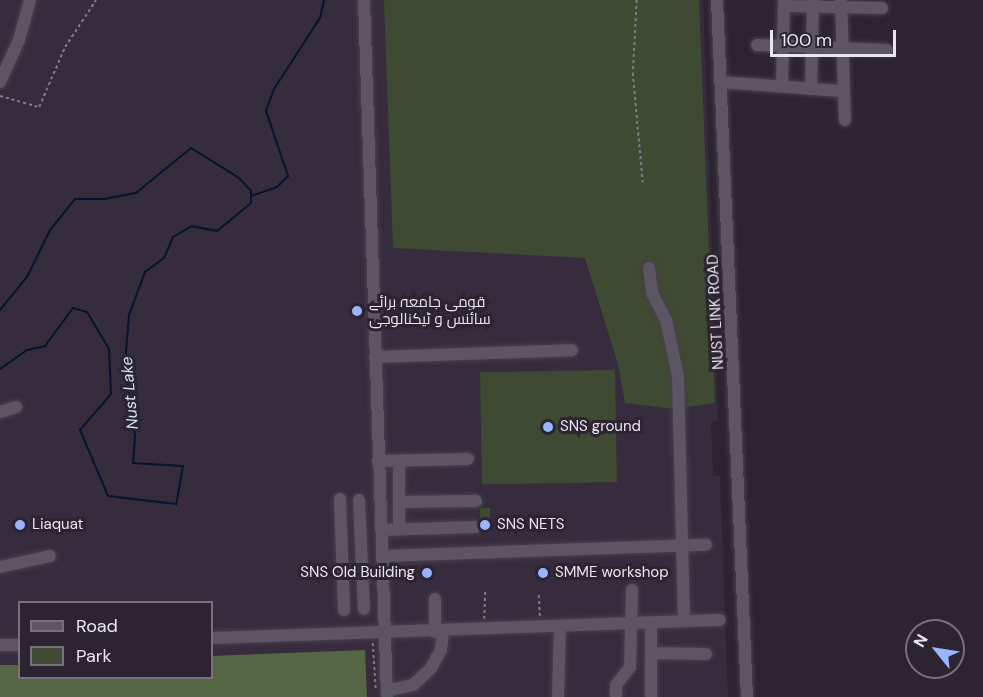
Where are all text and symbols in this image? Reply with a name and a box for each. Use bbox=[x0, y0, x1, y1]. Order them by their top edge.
scale bar bbox=[773, 18, 899, 56]
text: 100 m bbox=[781, 28, 832, 52]
street label: NUST LINK ROAD bbox=[704, 254, 728, 370]
place label: قومی جامعہ برائے سائنس و ٹیکنالوجی bbox=[369, 293, 491, 328]
marker: قومی جامعہ برائے سائنس و ٹیکنالوجی bbox=[350, 304, 364, 318]
water label: Nust Lake bbox=[117, 356, 143, 430]
place label: SNS ground bbox=[560, 418, 641, 436]
marker: SNS ground bbox=[541, 420, 555, 434]
place label: Liaquat bbox=[32, 516, 83, 534]
place label: SNS NETS bbox=[497, 516, 564, 534]
marker: Liaquat bbox=[13, 518, 27, 532]
marker: SNS NETS bbox=[478, 518, 492, 532]
place label: SNS Old Building bbox=[300, 564, 415, 582]
place label: SMME workshop bbox=[555, 564, 669, 582]
marker: SNS Old Building bbox=[420, 566, 434, 580]
marker: SMME workshop bbox=[536, 566, 550, 580]
legend bbox=[18, 601, 213, 679]
text: Road bbox=[76, 614, 118, 638]
north arrow bbox=[905, 619, 965, 679]
text: N bbox=[909, 630, 933, 651]
text: Park bbox=[76, 644, 112, 668]

